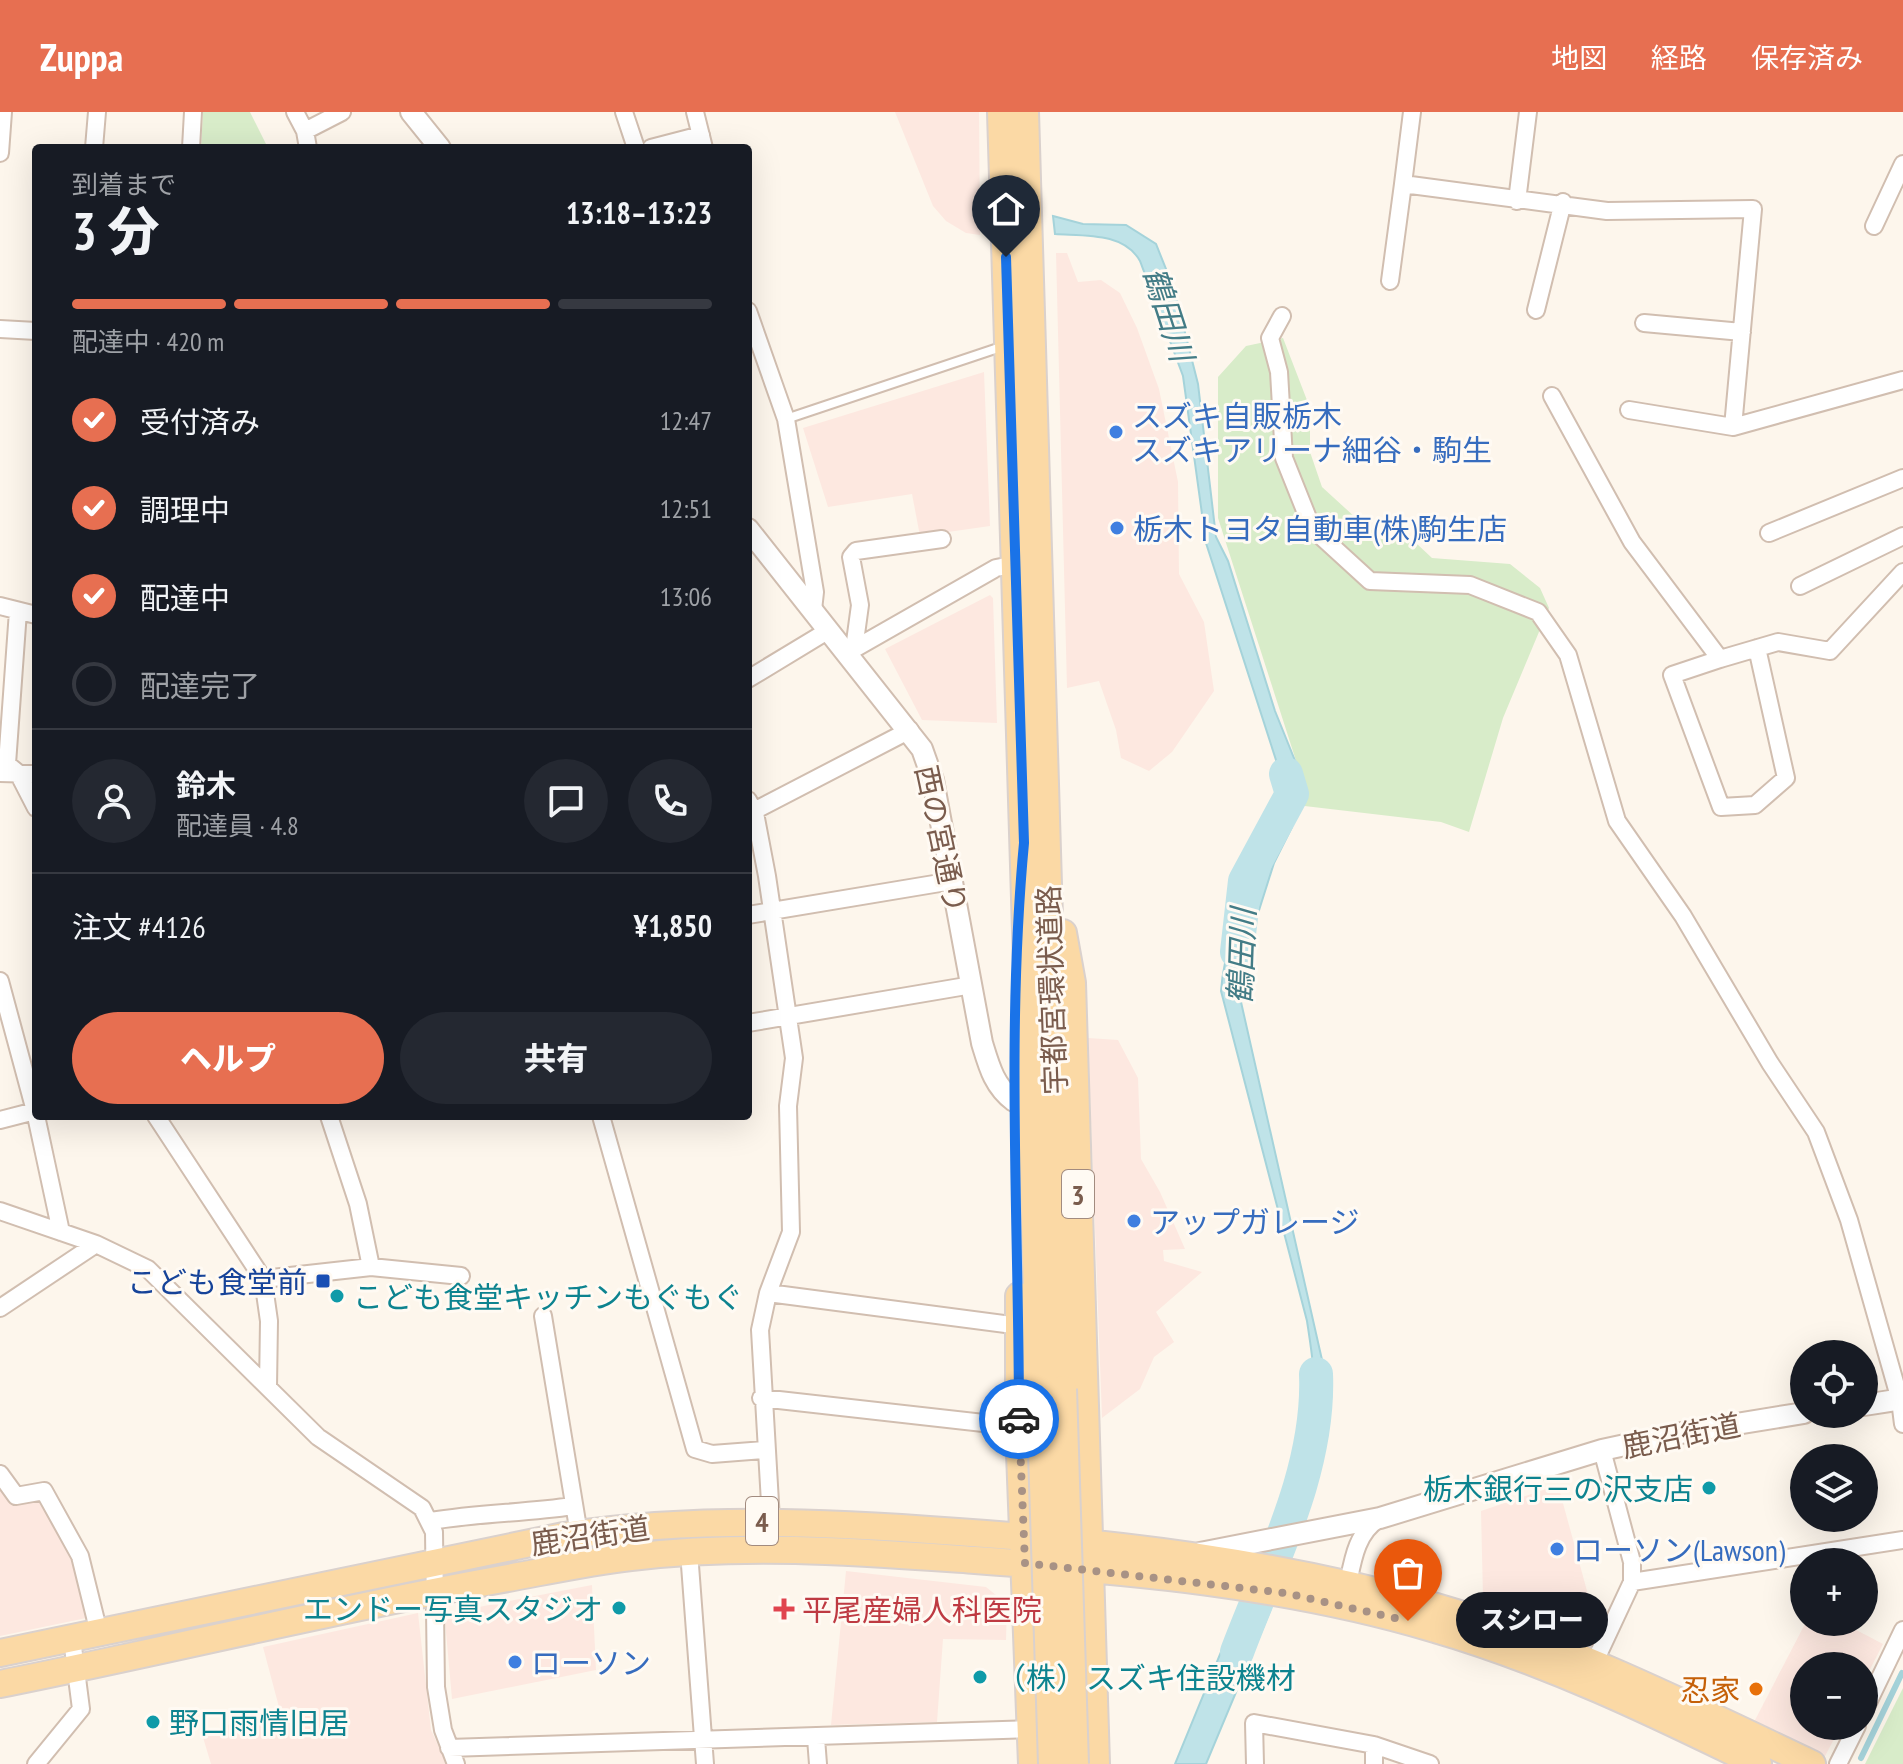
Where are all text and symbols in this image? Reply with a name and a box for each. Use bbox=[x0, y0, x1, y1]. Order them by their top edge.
text: Zuppa bbox=[40, 32, 123, 81]
text: 地図 bbox=[1551, 39, 1607, 76]
text: 経路 bbox=[1651, 39, 1707, 76]
text: 保存済み bbox=[1751, 39, 1863, 76]
text: 到着まで bbox=[72, 168, 176, 201]
pin bbox=[972, 175, 1040, 257]
icon: home bbox=[984, 187, 1028, 231]
text: 13:18–13:23 bbox=[566, 193, 712, 232]
text: 3 分 bbox=[72, 197, 160, 264]
water label: 鶴田川 bbox=[1134, 262, 1205, 369]
text: 配達中 · 420 m bbox=[72, 325, 224, 358]
place label: スズキ自販栃木 スズキアリーナ細谷・駒生 bbox=[1132, 396, 1492, 469]
icon: check bbox=[72, 398, 116, 442]
text: 受付済み bbox=[140, 402, 260, 441]
text: 12:47 bbox=[660, 404, 712, 437]
marker: スズキ自販栃木 スズキアリーナ細谷・駒生 bbox=[1107, 423, 1125, 441]
icon: check bbox=[72, 486, 116, 530]
text: 調理中 bbox=[140, 490, 230, 529]
text: 12:51 bbox=[660, 492, 712, 525]
place label: 栃木トヨタ自動車(株)駒生店 bbox=[1133, 509, 1507, 548]
marker: 栃木トヨタ自動車(株)駒生店 bbox=[1108, 519, 1126, 537]
icon: check bbox=[72, 574, 116, 618]
text: 配達中 bbox=[140, 578, 230, 617]
text: 13:06 bbox=[660, 580, 712, 613]
text: 配達完了 bbox=[140, 666, 260, 705]
button: person bbox=[72, 759, 156, 843]
button: chat bbox=[524, 759, 608, 843]
button: phone bbox=[628, 759, 712, 843]
street label: 西の宮通り bbox=[907, 762, 977, 916]
text: 鈴木 bbox=[176, 765, 236, 804]
text: 配達員 · 4.8 bbox=[176, 809, 299, 842]
street label: 宇都宮環状道路 bbox=[1028, 884, 1074, 1096]
water label: 鶴田川 bbox=[1218, 904, 1264, 1005]
text: ¥1,850 bbox=[634, 906, 712, 945]
text: 注文 #4126 bbox=[72, 907, 206, 946]
button: ヘルプ bbox=[72, 1012, 384, 1104]
button: 共有 bbox=[400, 1012, 712, 1104]
road number: 3 bbox=[1062, 1170, 1094, 1218]
place label: アップガレージ bbox=[1150, 1202, 1359, 1241]
marker: アップガレージ bbox=[1125, 1212, 1143, 1230]
place label: こども食堂前 bbox=[127, 1262, 307, 1301]
marker: こども食堂前 bbox=[314, 1272, 332, 1290]
place label: こども食堂キッチンもぐもぐ bbox=[353, 1277, 743, 1316]
marker: こども食堂キッチンもぐもぐ bbox=[328, 1287, 346, 1305]
map controls bbox=[1790, 1340, 1878, 1740]
button: locate bbox=[1790, 1340, 1878, 1428]
courier bbox=[979, 1379, 1059, 1459]
icon: car bbox=[997, 1397, 1041, 1441]
street label: 鹿沼街道 bbox=[1618, 1404, 1744, 1466]
button: layers bbox=[1790, 1444, 1878, 1532]
place label: 栃木銀行三の沢支店 bbox=[1423, 1469, 1693, 1508]
marker: 栃木銀行三の沢支店 bbox=[1700, 1479, 1718, 1497]
road number: 4 bbox=[746, 1497, 778, 1545]
street label: 鹿沼街道 bbox=[528, 1507, 652, 1563]
place label: ローソン(Lawson) bbox=[1573, 1530, 1785, 1569]
pin bbox=[1374, 1539, 1442, 1621]
marker: ローソン(Lawson) bbox=[1548, 1540, 1566, 1558]
button: + bbox=[1790, 1548, 1878, 1636]
icon: bag bbox=[1386, 1551, 1430, 1595]
place label: エンドー写真スタジオ bbox=[303, 1589, 603, 1628]
place label: 平尾産婦人科医院 bbox=[802, 1590, 1042, 1629]
callout: スシロー bbox=[1456, 1593, 1608, 1649]
marker: 平尾産婦人科医院 bbox=[773, 1598, 795, 1620]
marker: エンドー写真スタジオ bbox=[610, 1599, 628, 1617]
text: スシロー bbox=[1480, 1603, 1584, 1636]
place label: ローソン bbox=[531, 1643, 651, 1682]
button: − bbox=[1790, 1652, 1878, 1740]
marker: ローソン bbox=[506, 1653, 524, 1671]
place label: （株）スズキ住設機材 bbox=[996, 1658, 1296, 1697]
marker: （株）スズキ住設機材 bbox=[971, 1668, 989, 1686]
place label: 忍家 bbox=[1680, 1670, 1740, 1709]
marker: 忍家 bbox=[1747, 1680, 1765, 1698]
place label: 野口雨情旧居 bbox=[169, 1703, 349, 1742]
marker: 野口雨情旧居 bbox=[144, 1713, 162, 1731]

